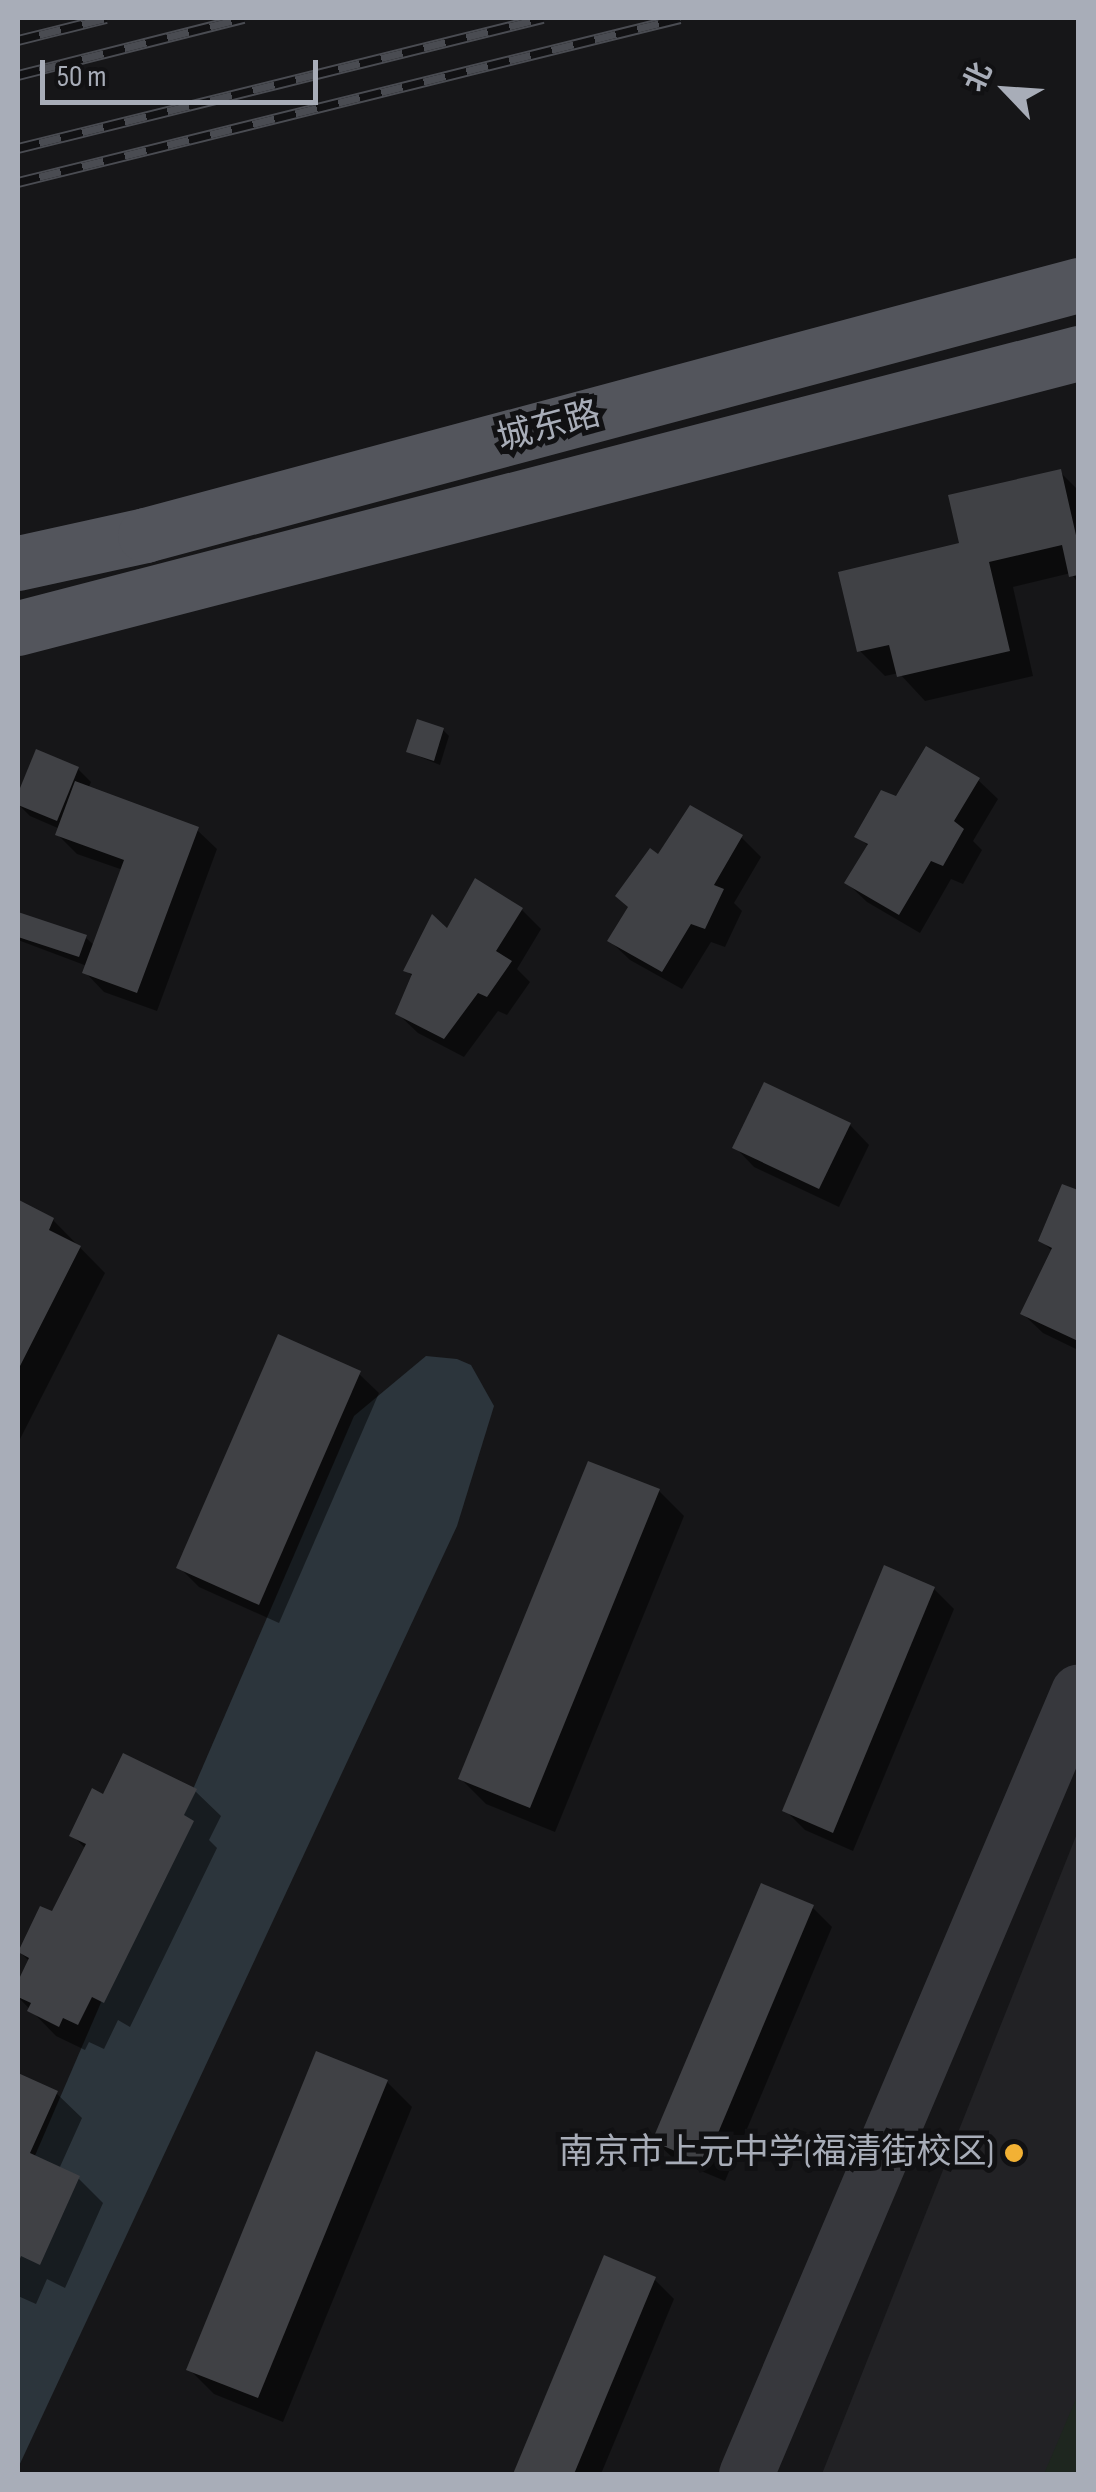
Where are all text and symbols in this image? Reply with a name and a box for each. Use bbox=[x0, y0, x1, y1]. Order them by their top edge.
scale bar bbox=[45, 40, 322, 102]
north arrow bbox=[956, 40, 1056, 140]
text: 北 bbox=[957, 57, 999, 97]
text: 50 m bbox=[57, 59, 106, 95]
street label: 城东路 bbox=[493, 393, 605, 461]
place label: 南京市上元中学(福清街校区) bbox=[559, 2132, 994, 2174]
marker: 南京市上元中学(福清街校区) bbox=[1003, 2142, 1025, 2164]

